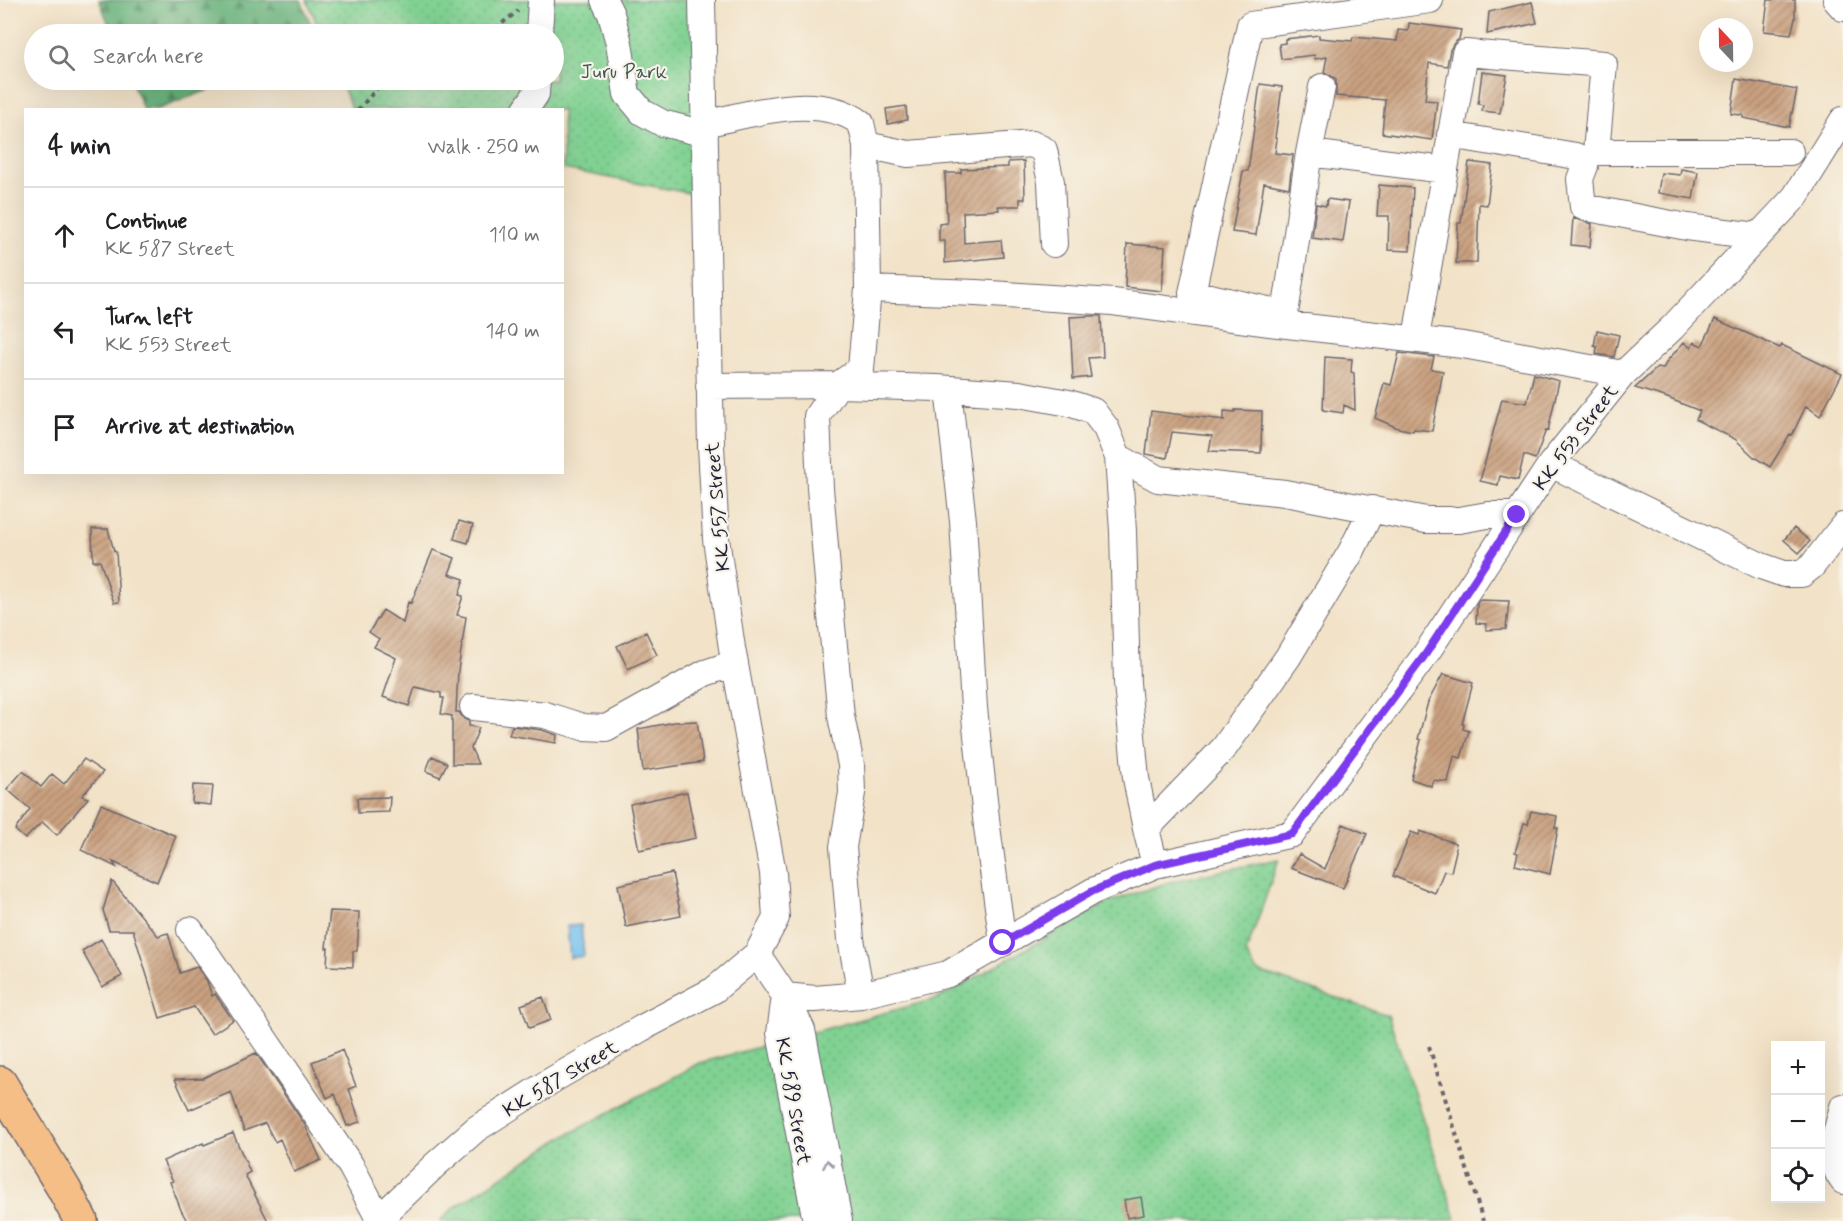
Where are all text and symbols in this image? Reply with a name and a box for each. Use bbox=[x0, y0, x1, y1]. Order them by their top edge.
north arrow bbox=[1699, 18, 1753, 72]
search box bbox=[24, 24, 564, 90]
icon: search bbox=[45, 41, 78, 74]
text: Search here bbox=[93, 43, 204, 71]
park label: Juru Park bbox=[581, 59, 667, 86]
text: 4 min bbox=[48, 130, 111, 164]
text: Walk · 250 m bbox=[428, 134, 540, 161]
text: Continue bbox=[105, 208, 187, 236]
icon: ahead bbox=[48, 219, 81, 252]
text: 110 m bbox=[489, 222, 540, 249]
text: KK 587 Street bbox=[105, 236, 235, 263]
text: Turn left bbox=[105, 304, 193, 332]
icon: left bbox=[48, 315, 81, 348]
text: 140 m bbox=[486, 318, 540, 345]
text: KK 553 Street bbox=[105, 332, 231, 359]
street label: KK 553 Street bbox=[1527, 379, 1625, 497]
icon: arrive bbox=[48, 411, 81, 444]
text: Arrive at destination bbox=[105, 413, 295, 441]
street label: KK 557 Street bbox=[699, 441, 738, 573]
route end bbox=[1503, 501, 1529, 527]
route start bbox=[989, 929, 1015, 955]
street label: KK 587 Street bbox=[498, 1034, 624, 1124]
street label: KK 589 Street bbox=[768, 1035, 817, 1167]
map controls bbox=[1771, 1041, 1825, 1203]
button: + bbox=[1771, 1041, 1825, 1095]
button: − bbox=[1771, 1095, 1825, 1149]
button: locate bbox=[1771, 1149, 1825, 1203]
one-way arrow bbox=[822, 1159, 835, 1169]

